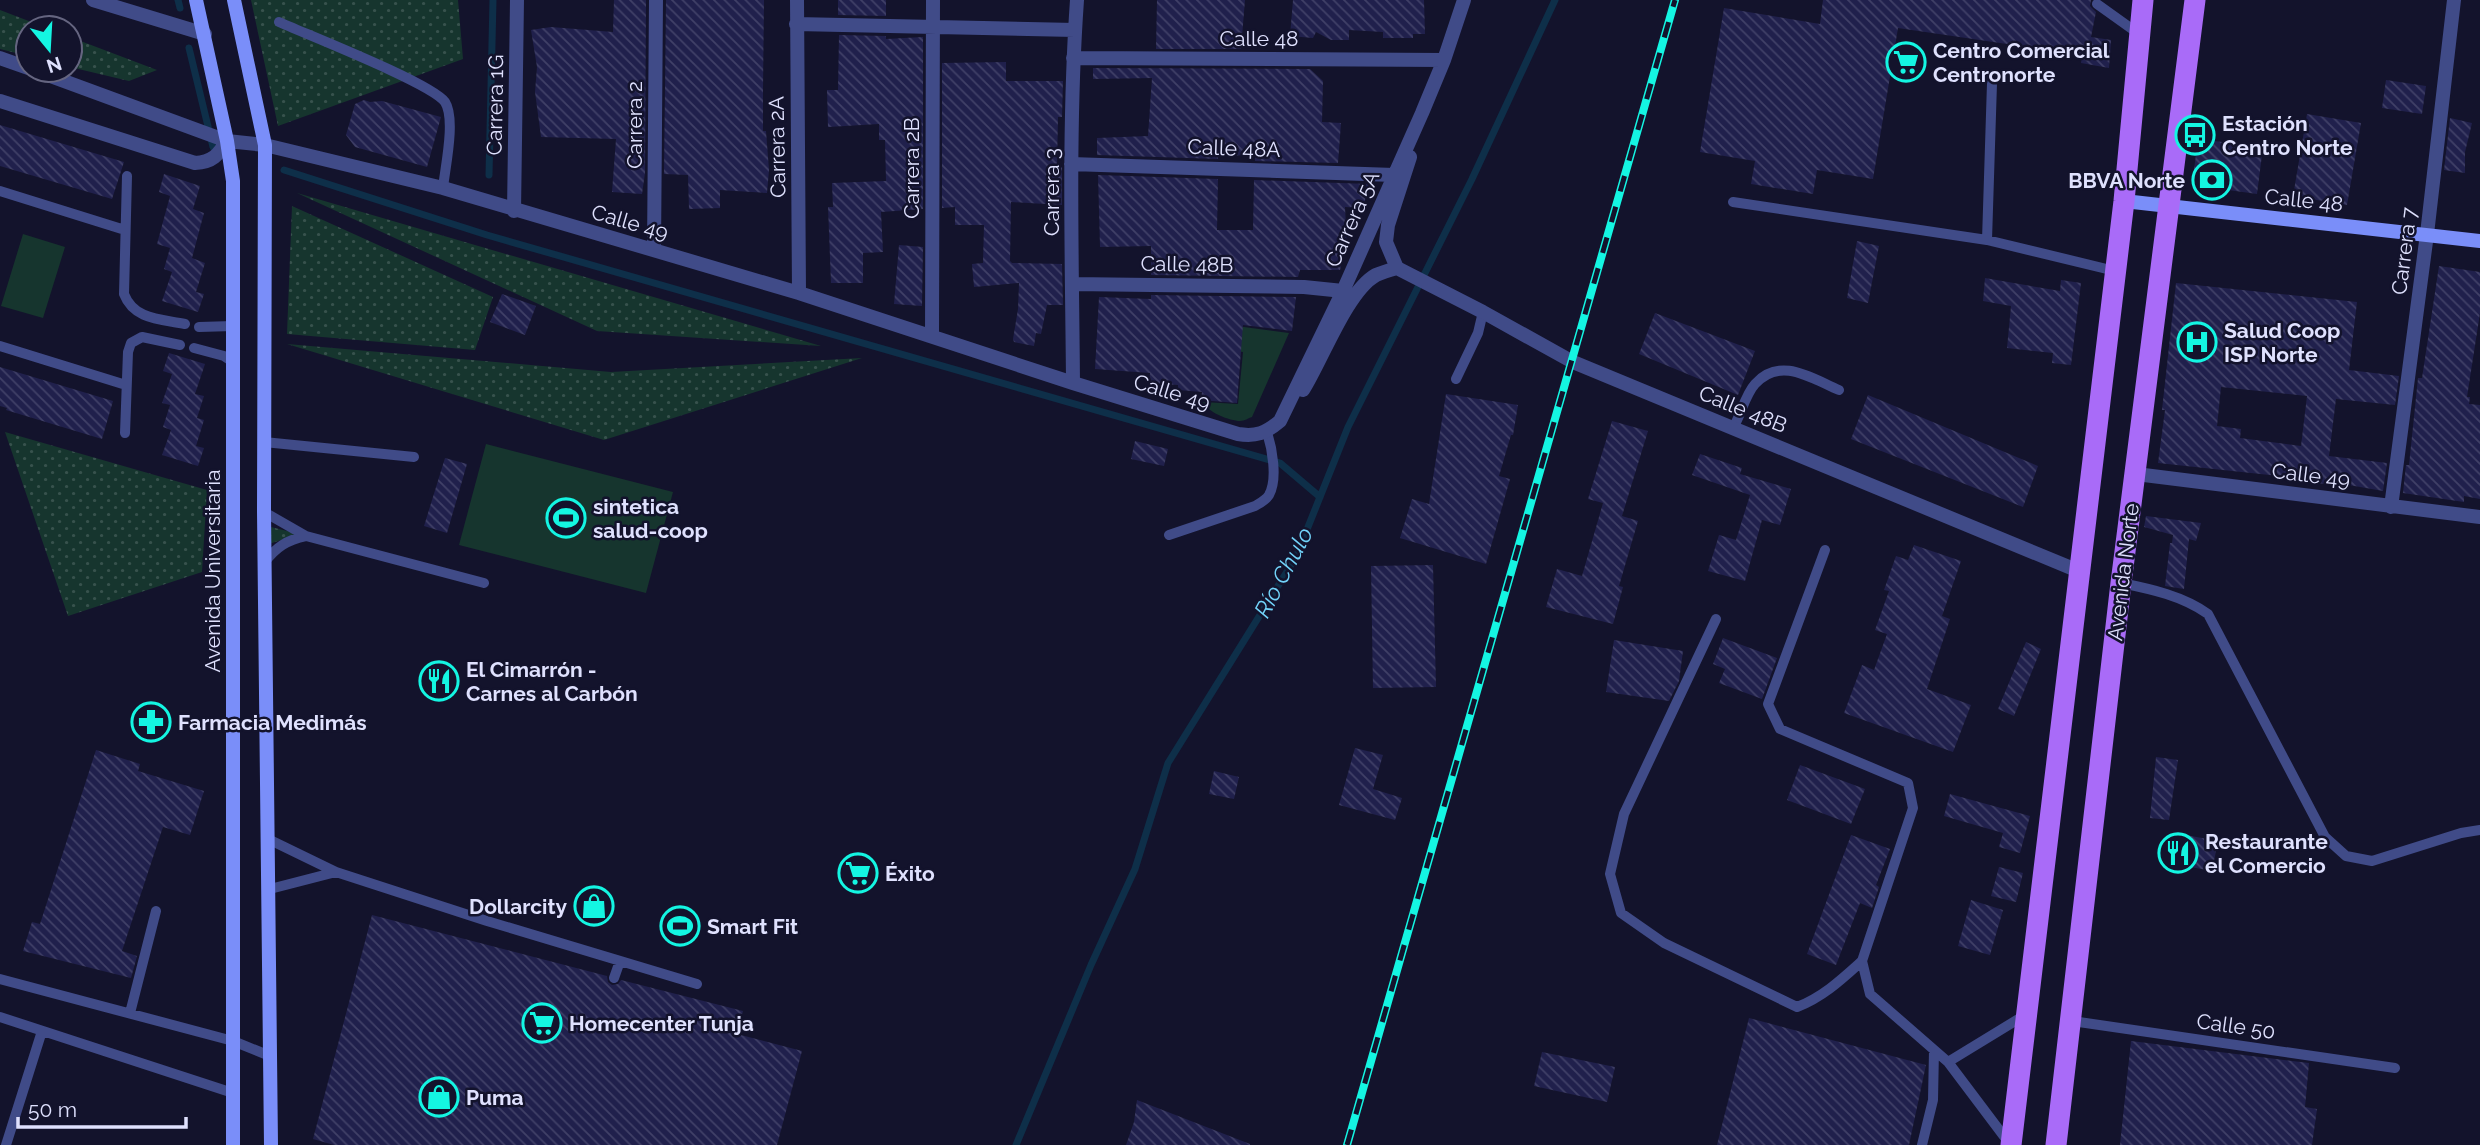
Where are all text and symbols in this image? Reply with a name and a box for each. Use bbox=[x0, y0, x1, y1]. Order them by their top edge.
north arrow bbox=[14, 14, 84, 84]
street label: Calle 48 bbox=[1220, 26, 1298, 51]
place label: Centro Comercial Centronorte bbox=[1933, 38, 2110, 87]
supermarket icon: Centro Comercial Centronorte bbox=[1885, 41, 1927, 83]
text: N bbox=[44, 52, 65, 78]
street label: Carrera 1G bbox=[482, 54, 508, 156]
street label: Carrera 2 bbox=[622, 81, 647, 169]
street label: Carrera 2A bbox=[764, 96, 790, 198]
place label: Estación Centro Norte bbox=[2222, 111, 2353, 160]
bus stop icon: Estación Centro Norte bbox=[2174, 114, 2216, 156]
street label: Carrera 2B bbox=[899, 117, 924, 219]
street label: Calle 48A bbox=[1187, 134, 1281, 162]
street label: Carrera 3 bbox=[1039, 148, 1064, 236]
bank icon: BBVA Norte bbox=[2191, 159, 2233, 201]
street label: Carrera 5A bbox=[1320, 167, 1384, 271]
place label: BBVA Norte bbox=[2068, 168, 2185, 193]
street label: Calle 48 bbox=[2263, 183, 2345, 217]
street label: Calle 49 bbox=[589, 199, 671, 245]
street label: Carrera 7 bbox=[2386, 205, 2422, 296]
street label: Calle 48B bbox=[1140, 251, 1234, 277]
place label: Salud Coop ISP Norte bbox=[2224, 318, 2340, 367]
hospital icon: Salud Coop ISP Norte bbox=[2176, 321, 2218, 363]
street label: Calle 49 bbox=[1131, 369, 1213, 415]
street label: Calle 48B bbox=[1695, 380, 1791, 438]
street label: Calle 49 bbox=[2270, 458, 2352, 492]
street label: Avenida Universitaria bbox=[200, 470, 225, 673]
place label: sintetica salud-coop bbox=[593, 494, 708, 543]
sports icon: sintetica salud-coop bbox=[545, 497, 587, 539]
street label: Avenida Norte bbox=[2102, 502, 2144, 642]
water label: Río Chulo bbox=[1248, 522, 1318, 622]
place label: El Cimarrón - Carnes al Carbón bbox=[466, 657, 638, 706]
restaurant icon: El Cimarrón - Carnes al Carbón bbox=[418, 660, 460, 702]
pharmacy icon: Farmacia Medimás bbox=[130, 701, 172, 743]
place label: Farmacia Medimás bbox=[178, 710, 367, 735]
place label: Restaurante el Comercio bbox=[2205, 829, 2328, 878]
restaurant icon: Restaurante el Comercio bbox=[2157, 832, 2199, 874]
supermarket icon: Éxito bbox=[837, 852, 879, 894]
place label: Éxito bbox=[885, 861, 935, 886]
shop icon: Dollarcity bbox=[573, 885, 615, 927]
place label: Dollarcity bbox=[469, 894, 567, 919]
sports icon: Smart Fit bbox=[659, 905, 701, 947]
place label: Smart Fit bbox=[707, 914, 798, 939]
supermarket icon: Homecenter Tunja bbox=[521, 1002, 563, 1044]
street label: Calle 50 bbox=[2195, 1008, 2277, 1044]
place label: Homecenter Tunja bbox=[569, 1011, 754, 1036]
shop icon: Puma bbox=[418, 1076, 460, 1118]
place label: Puma bbox=[466, 1085, 524, 1110]
scale bar bbox=[18, 1086, 186, 1130]
text: 50 m bbox=[28, 1097, 77, 1122]

